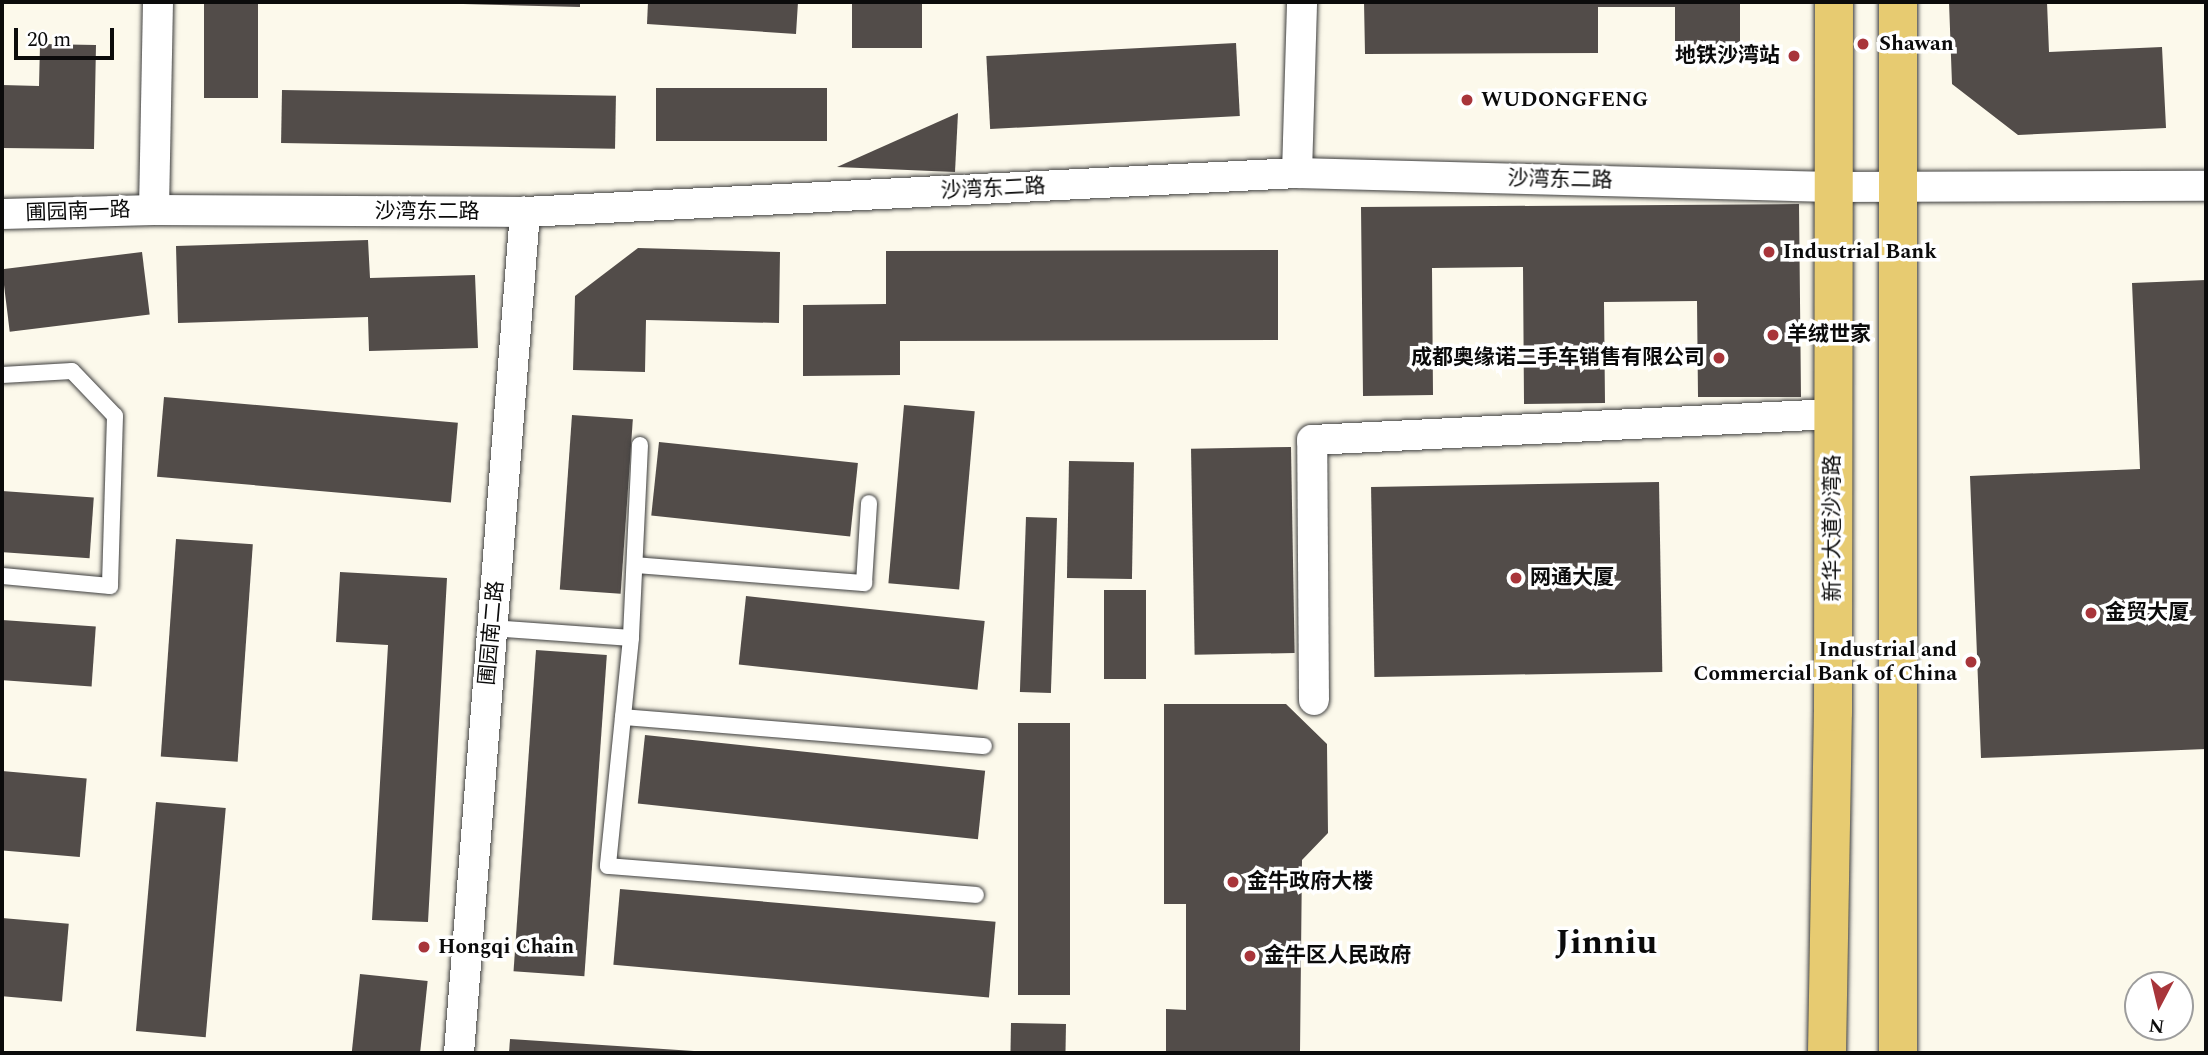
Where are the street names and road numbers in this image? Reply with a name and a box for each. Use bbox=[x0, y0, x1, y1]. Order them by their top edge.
street label: 沙湾东二路 bbox=[1507, 166, 1613, 194]
street label: 沙湾东二路 bbox=[940, 174, 1046, 204]
street label: 圃园南一路 bbox=[25, 198, 131, 226]
street label: 沙湾东二路 bbox=[375, 199, 479, 225]
street label: 新华大道沙湾路 bbox=[1820, 455, 1846, 601]
street label: 圃园南二路 bbox=[475, 580, 509, 686]

